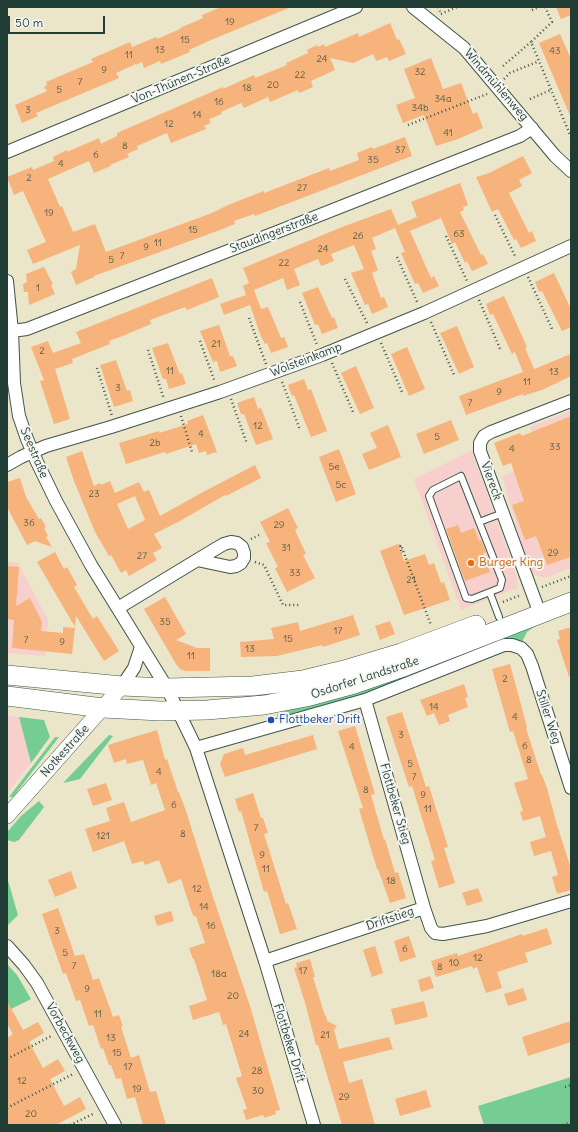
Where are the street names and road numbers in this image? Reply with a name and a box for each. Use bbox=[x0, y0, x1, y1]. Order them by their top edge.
street label: Windmühlenweg bbox=[461, 46, 531, 124]
street label: Von-Thünen-Straße bbox=[130, 53, 232, 107]
street label: Staudingerstraße bbox=[228, 210, 320, 256]
street label: Wolsteinkamp bbox=[268, 340, 344, 380]
street label: Seestraße bbox=[17, 425, 51, 481]
street label: Viereck bbox=[477, 460, 505, 502]
street label: Osdorfer Landstraße bbox=[309, 654, 421, 702]
street label: Stiller Weg bbox=[532, 688, 564, 746]
street label: Notkestraße bbox=[38, 722, 92, 780]
street label: Flottbeker Stieg bbox=[377, 762, 413, 846]
street label: Driftstieg bbox=[364, 904, 416, 934]
street label: Vorbeckweg bbox=[43, 1000, 87, 1066]
street label: Flottbeker Drift bbox=[270, 1002, 308, 1084]

